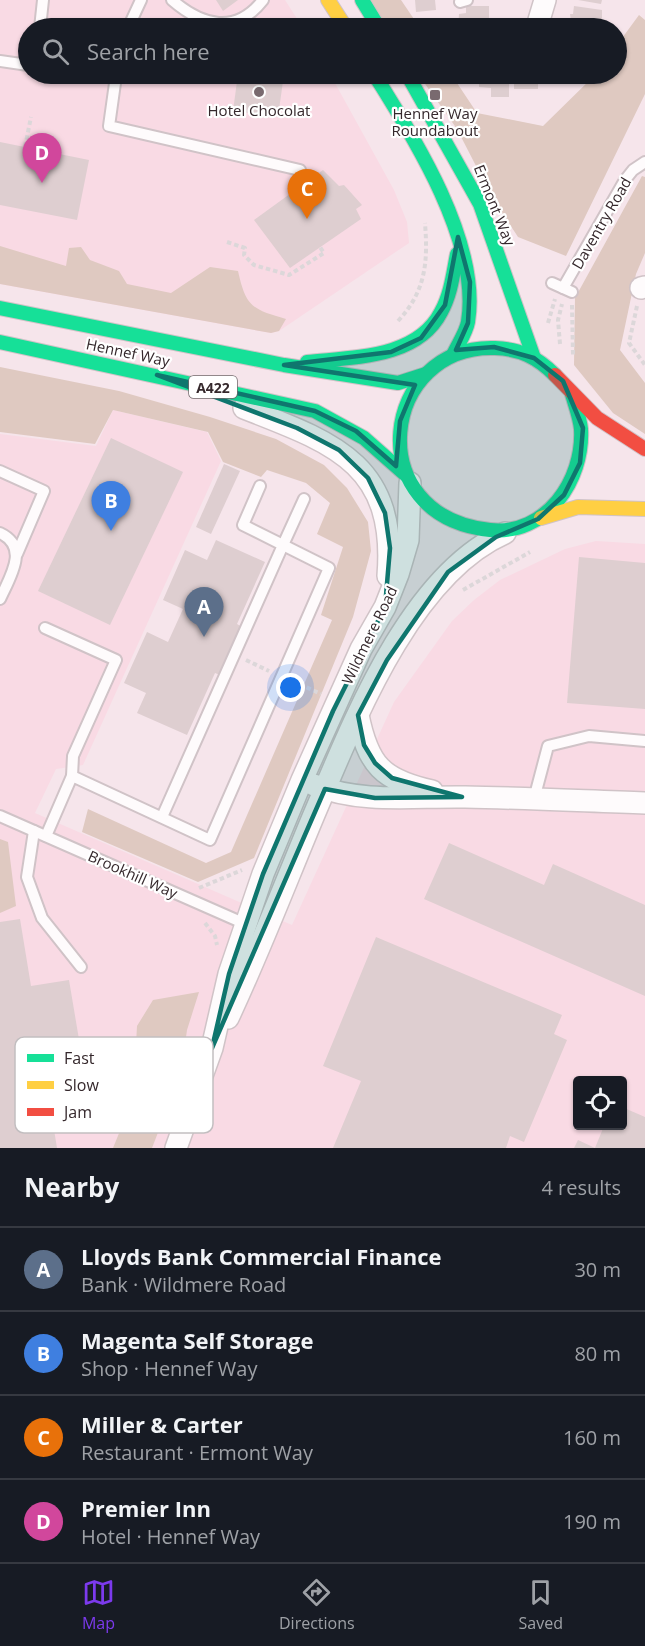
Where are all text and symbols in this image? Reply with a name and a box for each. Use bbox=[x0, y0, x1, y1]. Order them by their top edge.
search box bbox=[18, 18, 627, 84]
icon: search bbox=[39, 35, 72, 68]
text: Search here bbox=[87, 36, 210, 66]
marker: Hotel Chocolat bbox=[252, 85, 266, 99]
marker: Hennef Way Roundabout bbox=[428, 88, 442, 102]
place label: Hotel Chocolat bbox=[208, 100, 310, 120]
place label: Hennef Way Roundabout bbox=[392, 103, 478, 140]
pin: D bbox=[22, 134, 62, 183]
street label: Ermont Way bbox=[470, 162, 520, 249]
pin: C bbox=[288, 170, 326, 219]
street label: Daventry Road bbox=[567, 173, 635, 273]
street label: Hennef Way bbox=[84, 333, 172, 371]
road number: A422 bbox=[189, 376, 237, 398]
pin: B bbox=[92, 482, 130, 531]
street label: Wildmere Road bbox=[337, 582, 401, 688]
pin: A bbox=[184, 588, 224, 637]
your location bbox=[276, 673, 305, 702]
street label: Brookhill Way bbox=[85, 845, 181, 903]
legend bbox=[15, 1037, 213, 1133]
text: Fast bbox=[64, 1047, 95, 1069]
text: Slow bbox=[64, 1074, 99, 1096]
map controls bbox=[573, 1076, 627, 1130]
button: locate bbox=[573, 1076, 627, 1130]
text: Jam bbox=[62, 1101, 92, 1123]
text: Nearby bbox=[24, 1169, 119, 1205]
text: 4 results bbox=[541, 1174, 621, 1201]
text: Lloyds Bank Commercial Finance bbox=[81, 1241, 442, 1271]
text: A bbox=[37, 1256, 50, 1283]
text: 30 m bbox=[574, 1256, 621, 1283]
text: Bank · Wildmere Road bbox=[81, 1271, 286, 1298]
text: Magenta Self Storage bbox=[81, 1325, 314, 1355]
text: B bbox=[37, 1340, 50, 1367]
text: 80 m bbox=[574, 1340, 621, 1367]
text: Shop · Hennef Way bbox=[81, 1355, 257, 1382]
text: Miller & Carter bbox=[81, 1409, 243, 1439]
text: C bbox=[37, 1424, 50, 1451]
text: 160 m bbox=[563, 1424, 621, 1451]
text: Restaurant · Ermont Way bbox=[81, 1439, 313, 1466]
text: Premier Inn bbox=[81, 1493, 211, 1523]
text: D bbox=[36, 1508, 51, 1535]
text: 190 m bbox=[563, 1508, 621, 1535]
text: Hotel · Hennef Way bbox=[81, 1523, 260, 1550]
tab: Map bbox=[82, 1576, 115, 1634]
tab: Directions bbox=[279, 1576, 355, 1634]
tab: Saved bbox=[519, 1576, 563, 1634]

